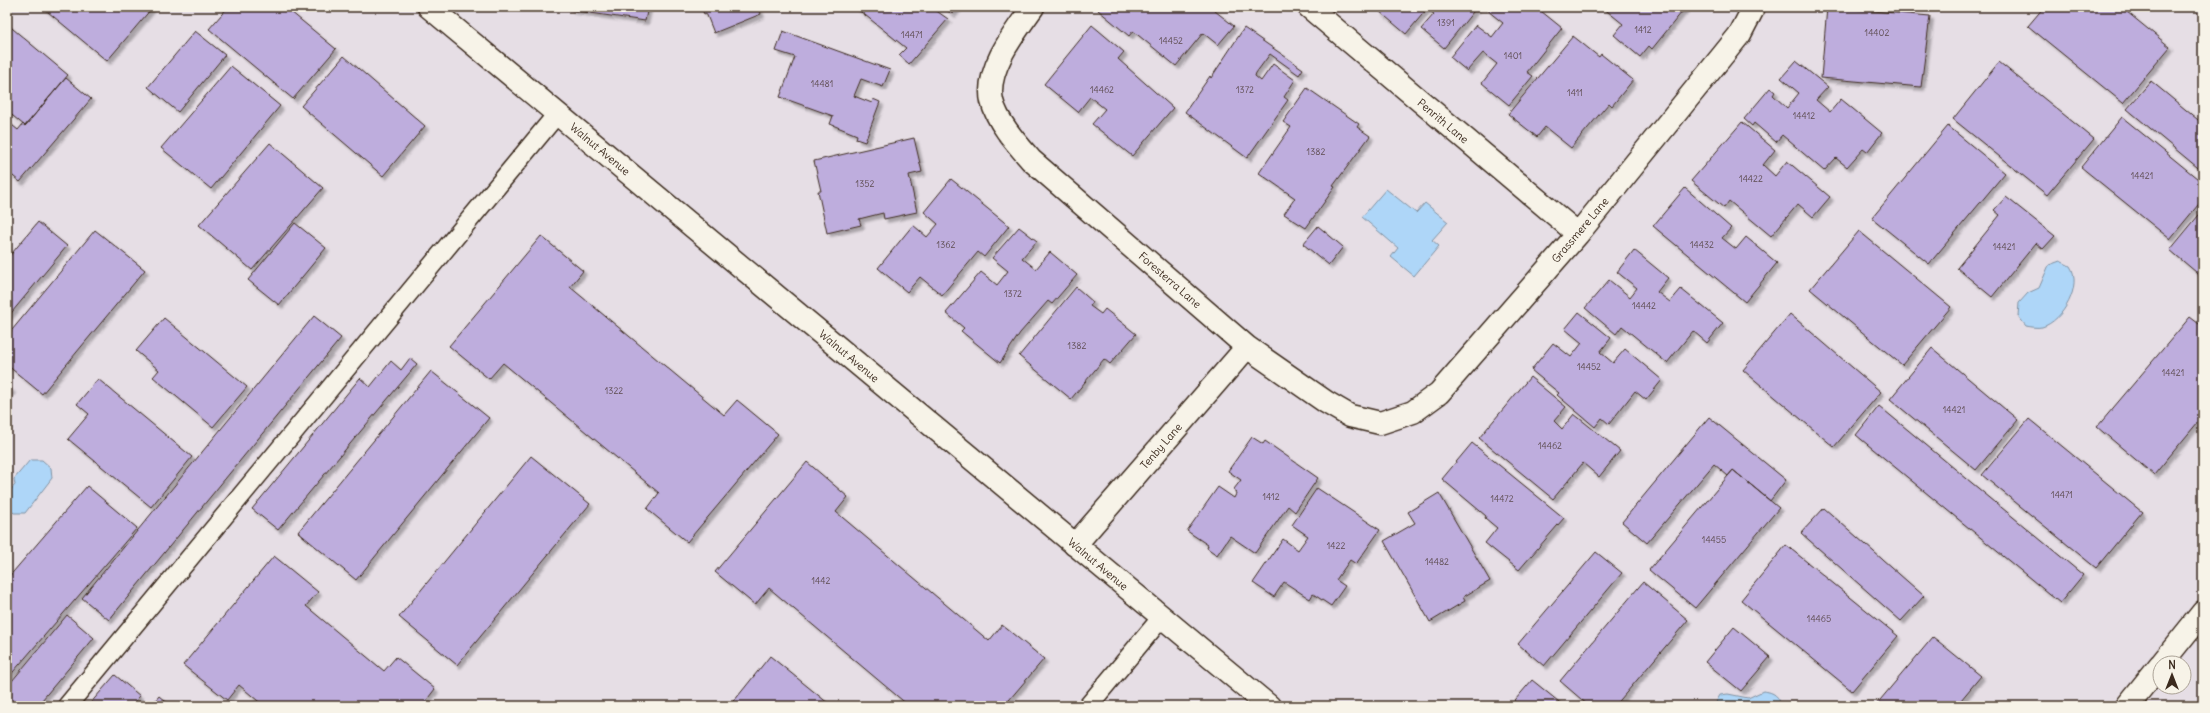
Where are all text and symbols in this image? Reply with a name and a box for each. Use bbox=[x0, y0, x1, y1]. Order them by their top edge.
house number: 1391 bbox=[1437, 17, 1455, 28]
house number: 1412 bbox=[1634, 24, 1652, 35]
house number: 14402 bbox=[1865, 27, 1889, 38]
house number: 14471 bbox=[901, 29, 923, 40]
house number: 14452 bbox=[1159, 35, 1183, 46]
house number: 1401 bbox=[1504, 50, 1522, 61]
house number: 14481 bbox=[811, 78, 833, 89]
house number: 14462 bbox=[1090, 84, 1114, 95]
house number: 1372 bbox=[1236, 84, 1254, 95]
house number: 1411 bbox=[1567, 87, 1583, 98]
street label: Penrith Lane bbox=[1415, 96, 1472, 147]
house number: 14412 bbox=[1793, 110, 1815, 121]
street label: Walnut Avenue bbox=[567, 120, 633, 178]
house number: 1382 bbox=[1307, 146, 1325, 157]
house number: 14421 bbox=[2131, 170, 2153, 181]
house number: 14422 bbox=[1739, 173, 1763, 184]
house number: 1352 bbox=[856, 178, 874, 189]
street label: Grassmere Lane bbox=[1548, 194, 1612, 266]
house number: 1362 bbox=[937, 239, 955, 250]
house number: 14432 bbox=[1690, 239, 1714, 250]
house number: 14421 bbox=[1993, 241, 2015, 252]
street label: Foresterra Lane bbox=[1136, 249, 1204, 311]
house number: 1372 bbox=[1004, 288, 1022, 299]
house number: 14442 bbox=[1632, 300, 1656, 311]
street label: Walnut Avenue bbox=[816, 327, 882, 385]
house number: 1382 bbox=[1068, 340, 1086, 351]
house number: 14452 bbox=[1577, 361, 1601, 372]
house number: 14421 bbox=[2162, 367, 2184, 378]
house number: 1322 bbox=[605, 385, 623, 396]
house number: 14421 bbox=[1943, 404, 1965, 415]
street label: Tenby Lane bbox=[1137, 420, 1185, 472]
house number: 14462 bbox=[1538, 440, 1562, 451]
house number: 14471 bbox=[2051, 489, 2073, 500]
house number: 1412 bbox=[1262, 491, 1280, 502]
house number: 14472 bbox=[1490, 493, 1514, 504]
house number: 14455 bbox=[1702, 534, 1726, 545]
street label: Walnut Avenue bbox=[1065, 535, 1131, 593]
house number: 1422 bbox=[1327, 540, 1345, 551]
house number: 14482 bbox=[1425, 556, 1449, 567]
house number: 1442 bbox=[812, 575, 831, 586]
house number: 14465 bbox=[1807, 613, 1831, 624]
north arrow bbox=[2152, 655, 2192, 695]
text: N bbox=[2168, 658, 2176, 672]

